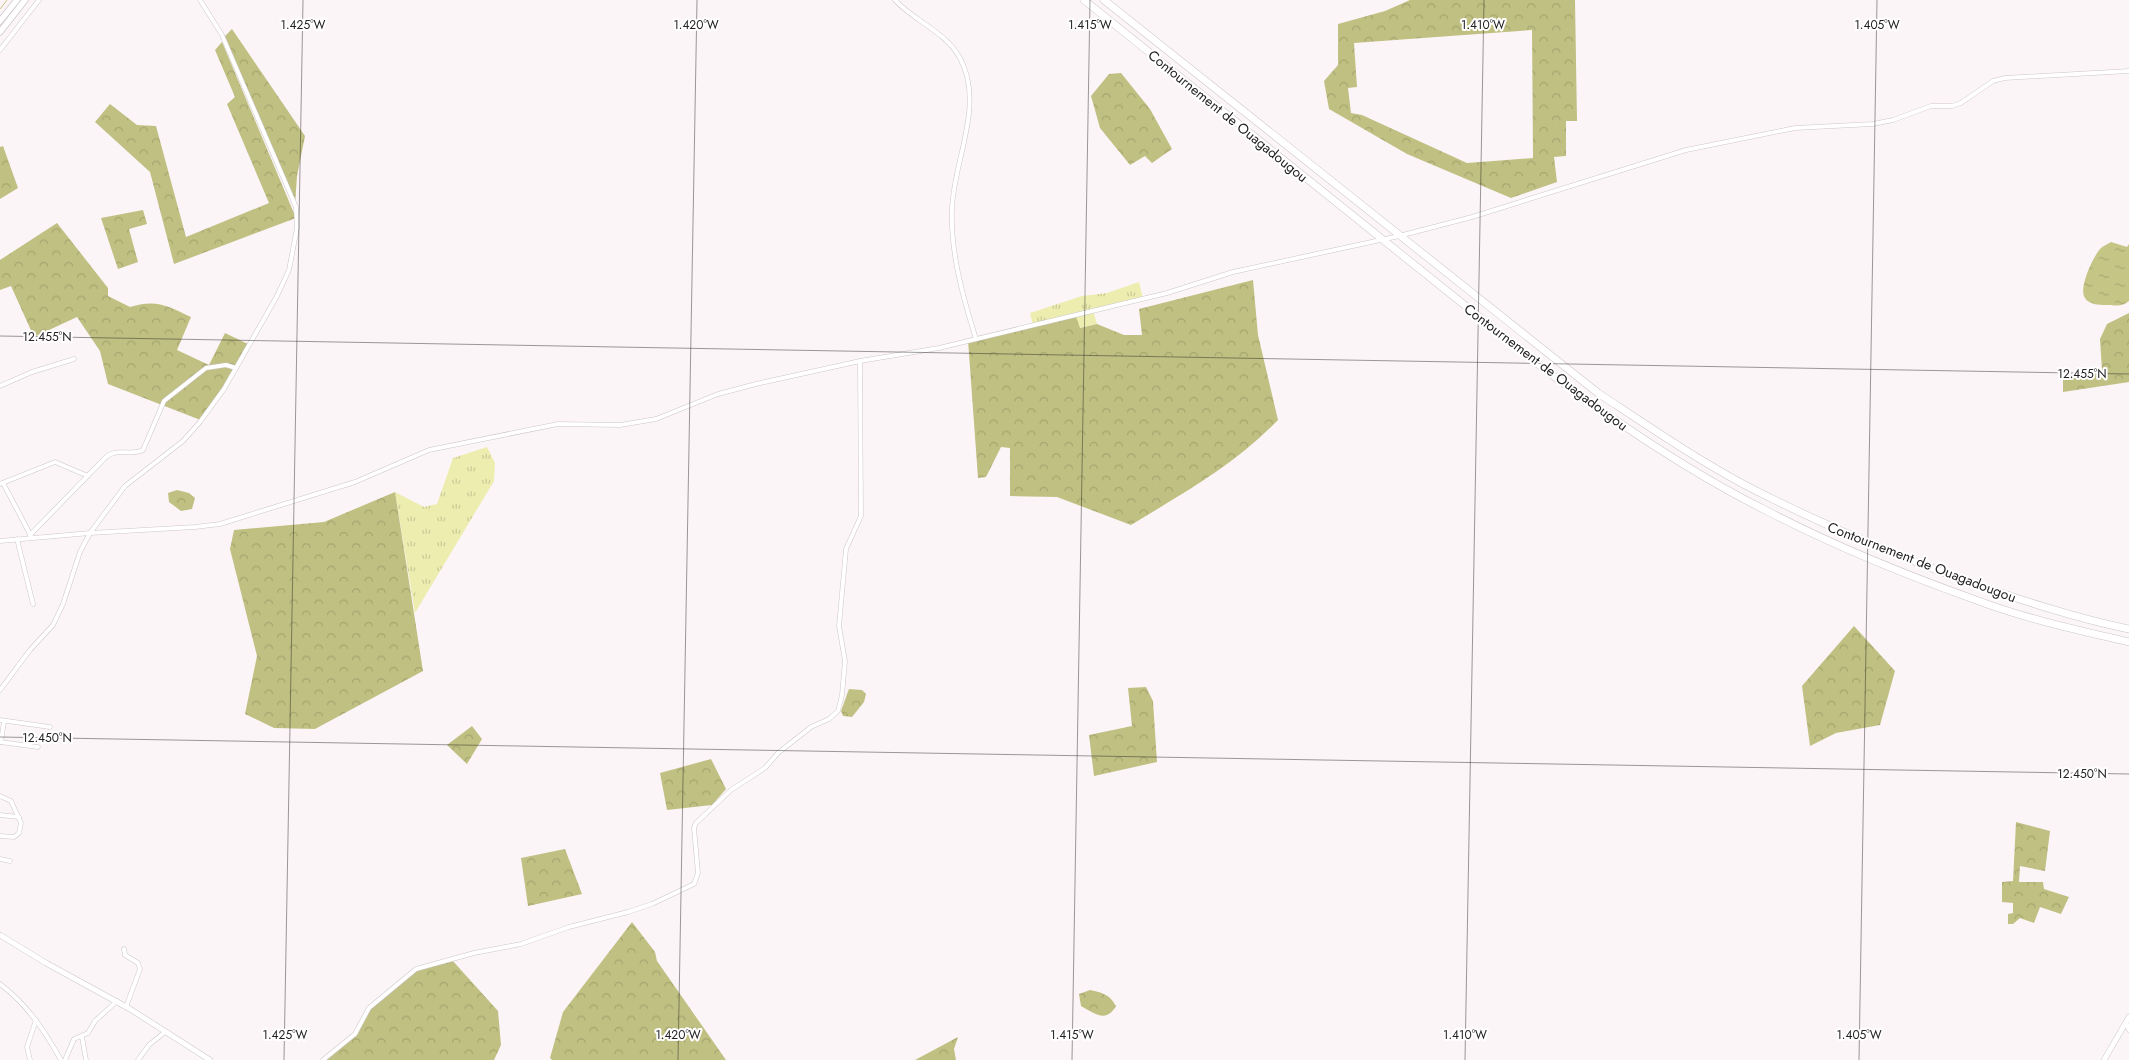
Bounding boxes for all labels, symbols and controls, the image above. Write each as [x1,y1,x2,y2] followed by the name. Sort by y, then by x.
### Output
[281,16,326,34] text: 1.425°W
[673,16,719,34] text: 1.420°W
[1068,16,1112,34] text: 1.415°W
[1461,16,1505,34] text: 1.410°W
[1854,16,1900,34] text: 1.405°W
[1144,45,1312,187] street label: Contournement de Ouagadougou
[1460,299,1632,435] street label: Contournement de Ouagadougou
[23,328,72,346] text: 12.455°N
[2058,365,2107,383] text: 12.455°N
[1825,517,2019,607] street label: Contournement de Ouagadougou
[22,729,72,747] text: 12.450°N
[2057,765,2107,783] text: 12.450°N
[263,1026,308,1044] text: 1.425°W
[655,1026,701,1044] text: 1.420°W
[1050,1026,1094,1044] text: 1.415°W
[1443,1026,1487,1044] text: 1.410°W
[1836,1026,1882,1044] text: 1.405°W

